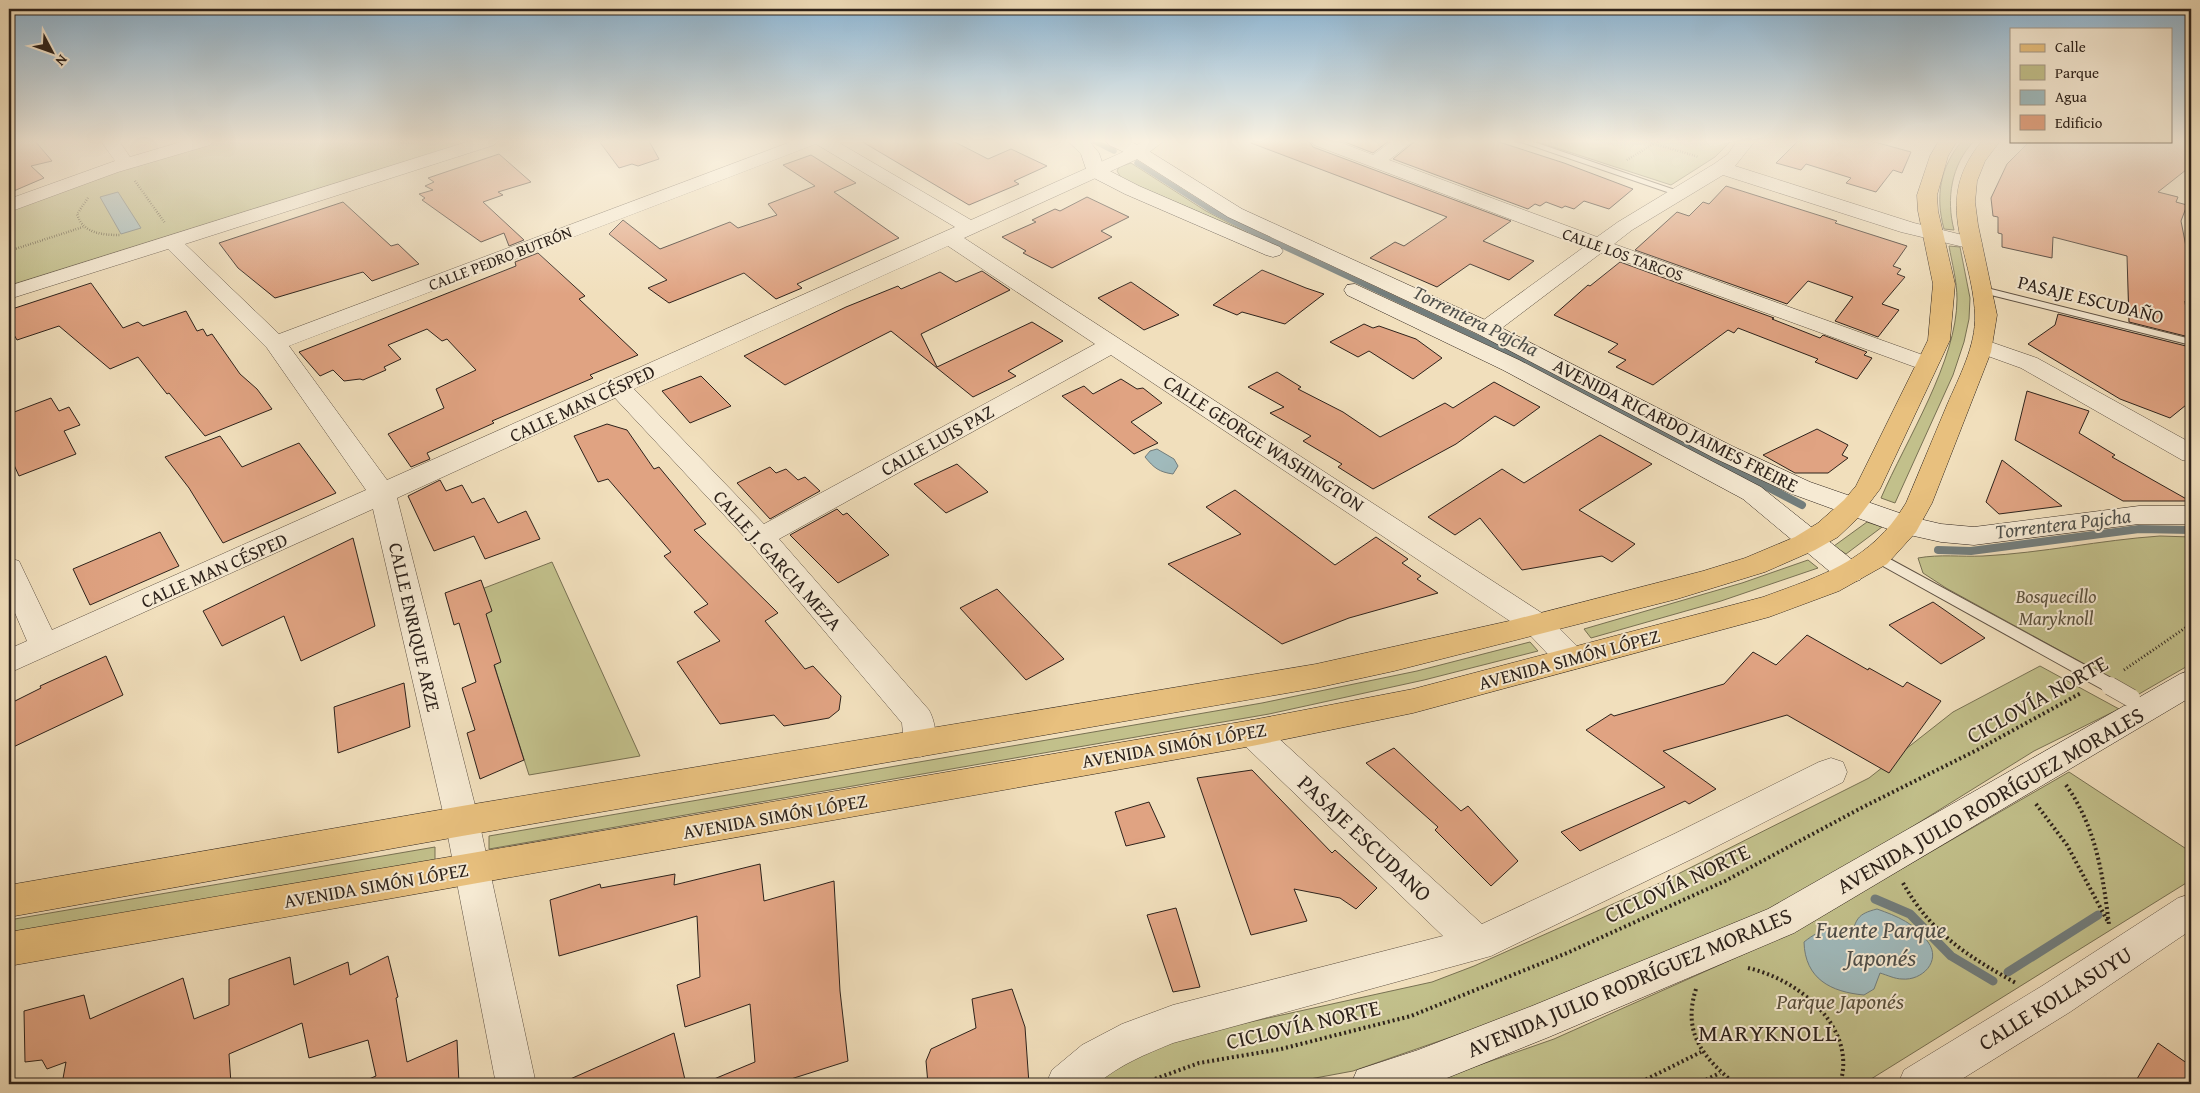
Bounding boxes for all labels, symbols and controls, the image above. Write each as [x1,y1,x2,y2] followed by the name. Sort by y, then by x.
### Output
[28,28,78,78] north arrow
[2010,28,2172,142] legend
[2055,36,2086,57] text: Calle
[51,50,72,71] text: N
[2055,62,2099,83] text: Parque
[2055,86,2087,107] text: Agua
[2055,112,2103,133] text: Edificio
[425,219,576,296] street label: CALLE PEDRO BUTRÓN
[1559,221,1687,287] street label: CALLE LOS TARCOS
[2015,267,2167,331] street label: PASAJE ESCUDAÑO
[1408,277,1544,363] water label: Torrentera Pajcha
[1549,351,1804,499] street label: AVENIDA RICARDO JAIMES FREIRE
[505,357,659,449] street label: CALLE MAN CÉSPED
[1158,368,1370,518] street label: CALLE GEORGE WASHINGTON
[875,397,999,483] street label: CALLE LUIS PAZ
[707,483,849,637] street label: CALLE J. GARCIA MEZA
[1993,500,2133,546] water label: Torrentera Pajcha
[136,525,292,615] street label: CALLE MAN CÉSPED
[382,540,448,715] street label: CALLE ENRIQUE ARZE
[2015,582,2096,632] park label: Bosquecillo Maryknoll
[1475,621,1663,697] street label: AVENIDA SIMÓN LÓPEZ
[1961,647,2113,751] street label: CICLOVÍA NORTE
[1830,699,2150,901] street label: AVENIDA JULIO RODRÍGUEZ MORALES
[1080,715,1268,775] street label: AVENIDA SIMÓN LÓPEZ
[1291,767,1439,909] street label: PASAJE ESCUDANO
[681,786,869,846] street label: AVENIDA SIMÓN LÓPEZ
[1599,835,1755,931] street label: CICLOVÍA NORTE
[282,855,470,915] street label: AVENIDA SIMÓN LÓPEZ
[1462,899,1796,1065] street label: AVENIDA JULIO RODRÍGUEZ MORALES
[1815,912,1947,975] water label: Fuente Parque Japonés
[1972,938,2138,1058] street label: CALLE KOLLASUYU
[1775,985,1904,1017] park label: Parque Japonés
[1223,991,1383,1057] street label: CICLOVÍA NORTE
[1698,1015,1838,1050] district label: MARYKNOLL

